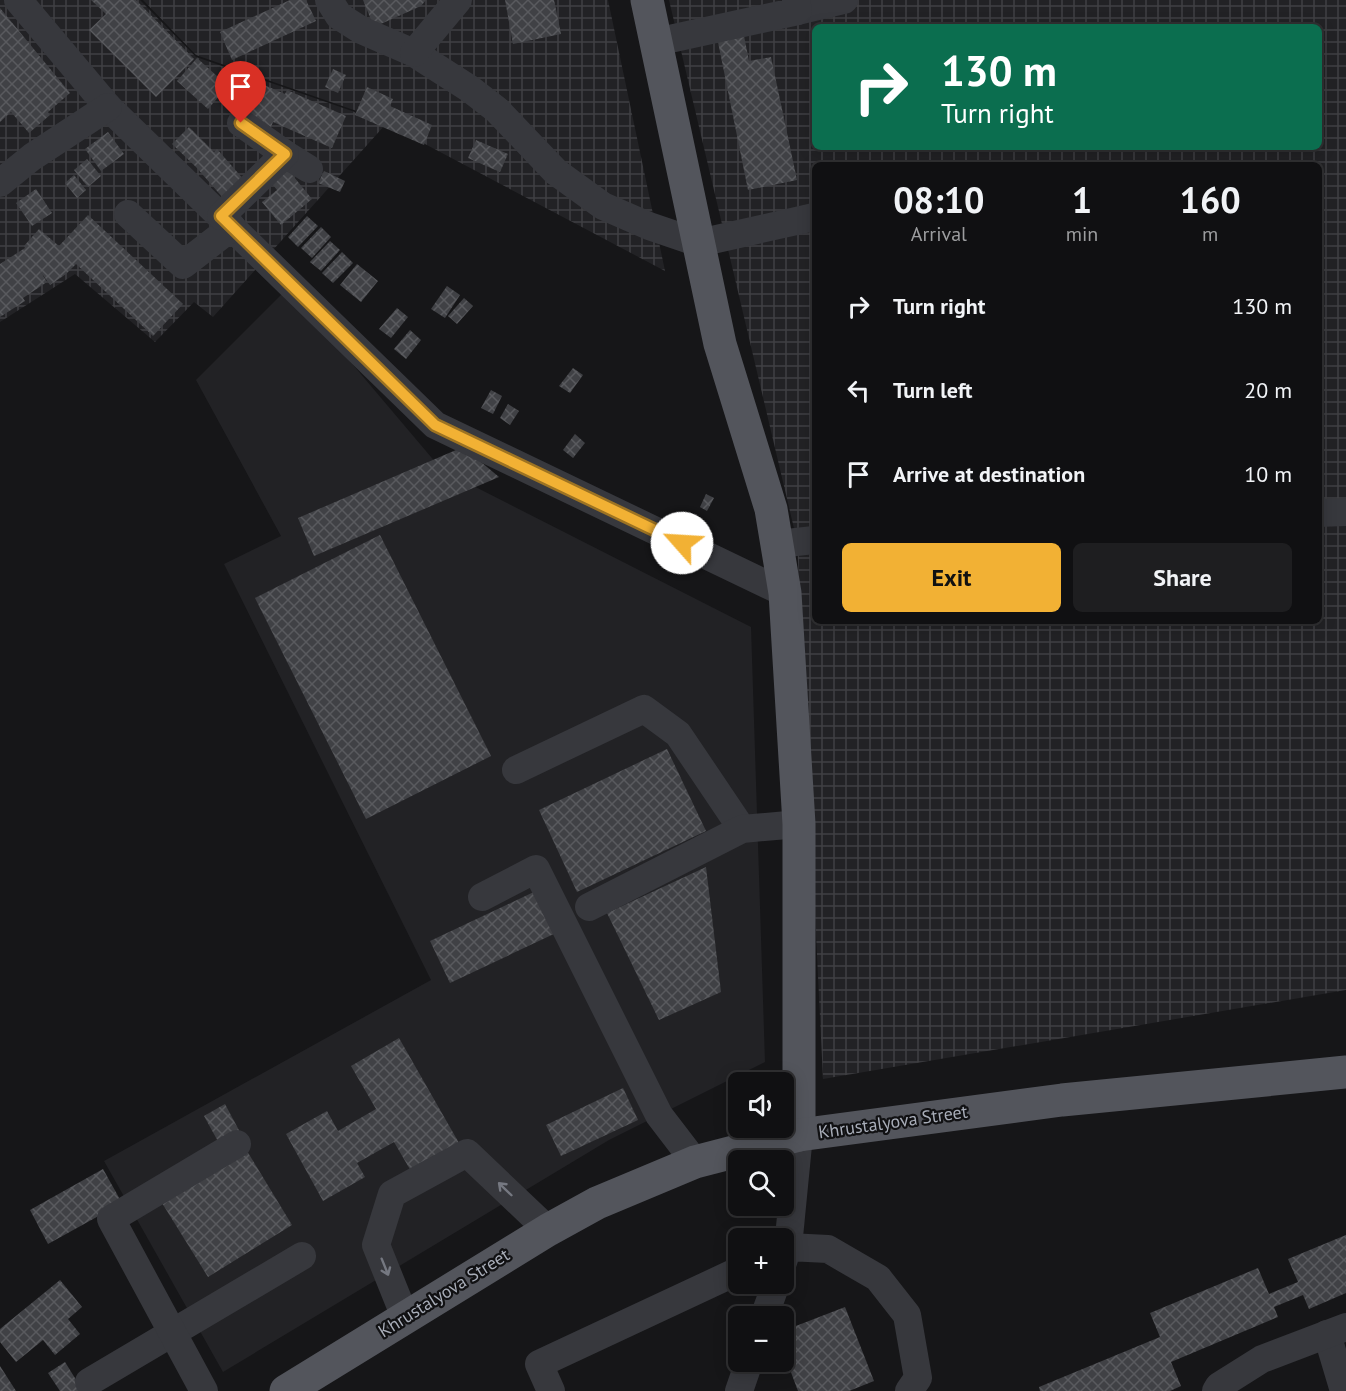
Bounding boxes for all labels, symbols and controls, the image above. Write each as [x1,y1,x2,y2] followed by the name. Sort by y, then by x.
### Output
[941,43,1057,98] text: 130 m
[842,48,920,126] icon: right
[215,61,266,123] pin
[224,70,257,103] icon: arrive
[941,96,1054,130] text: Turn right
[893,176,985,223] text: 08:10
[1072,176,1092,223] text: 1
[1180,176,1241,223] text: 160
[911,221,967,247] text: Arrival
[1066,221,1098,247] text: min
[1202,221,1218,247] text: m
[842,290,875,323] icon: right
[893,292,985,320] text: Turn right
[1232,292,1292,320] text: 130 m
[842,374,875,407] icon: left
[893,376,973,404] text: Turn left
[1244,376,1292,404] text: 20 m
[842,458,875,491] icon: arrive
[893,460,1085,488] text: Arrive at destination
[1244,460,1292,488] text: 10 m
[650,511,714,575] position arrow
[842,543,1061,612] button: Exit
[1073,543,1292,612] button: Share
[728,1072,794,1372] map controls
[728,1072,794,1138] button: sound
[817,1100,969,1143] street label: Khrustalyova Street
[728,1150,794,1216] button: search
[498,1182,513,1196] one-way arrow
[728,1228,794,1294] button: +
[374,1243,514,1342] street label: Khrustalyova Street
[380,1258,391,1276] one-way arrow
[728,1306,794,1372] button: −

